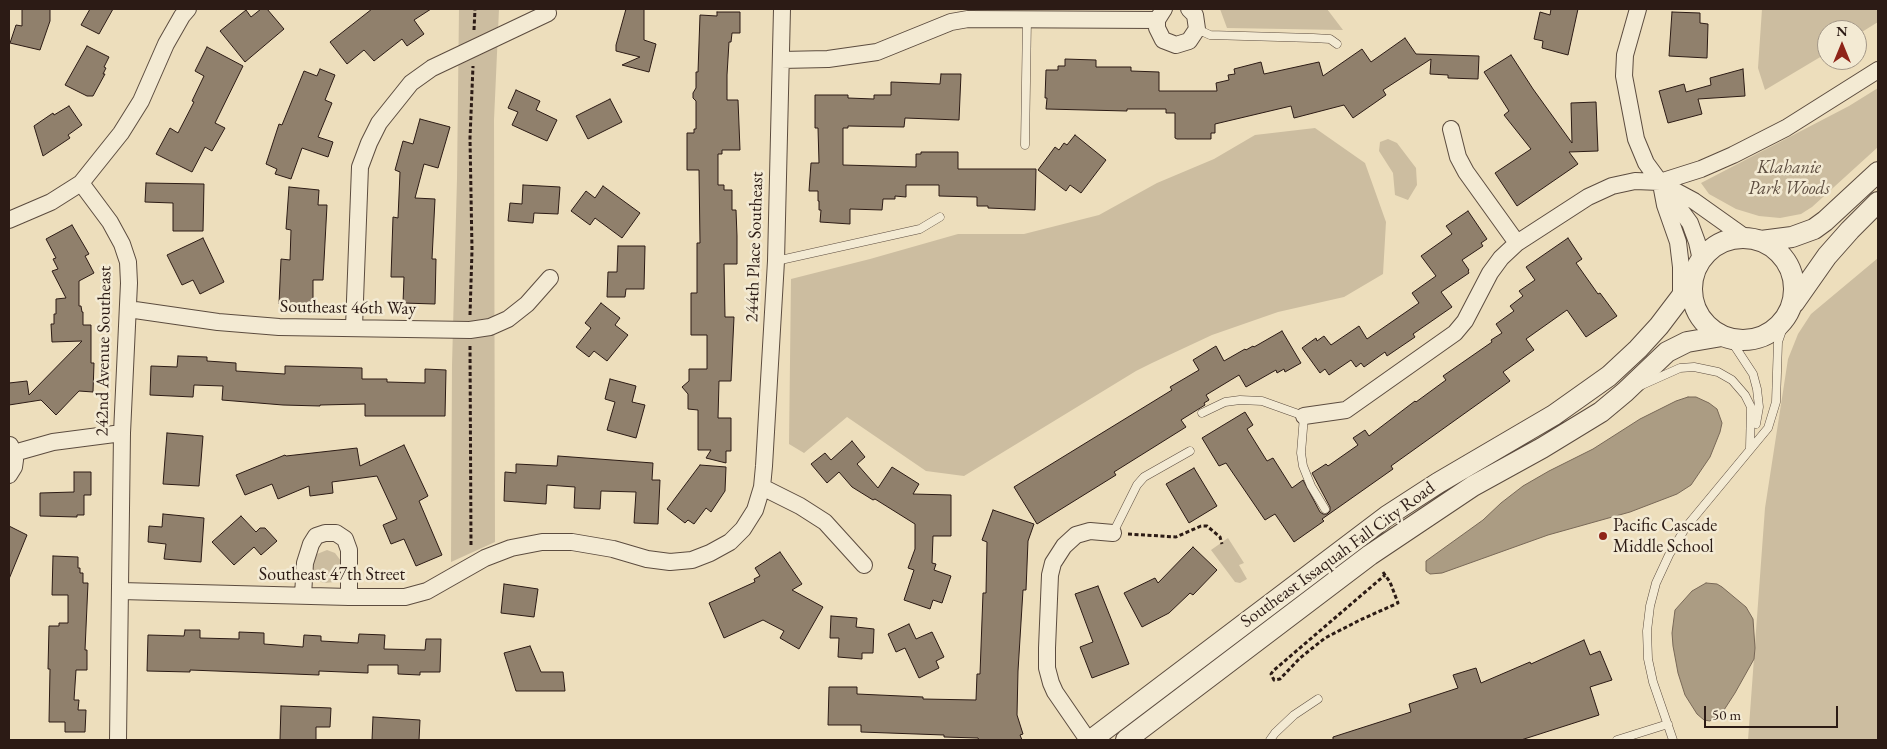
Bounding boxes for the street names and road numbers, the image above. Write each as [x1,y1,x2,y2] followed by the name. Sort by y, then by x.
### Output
[742,171,768,323] street label: 244th Place Southeast
[92,265,116,437] street label: 242nd Avenue Southeast
[280,296,416,320] street label: Southeast 46th Way
[1237,477,1439,633] street label: Southeast Issaquah Fall City Road
[259,564,405,586] street label: Southeast 47th Street

